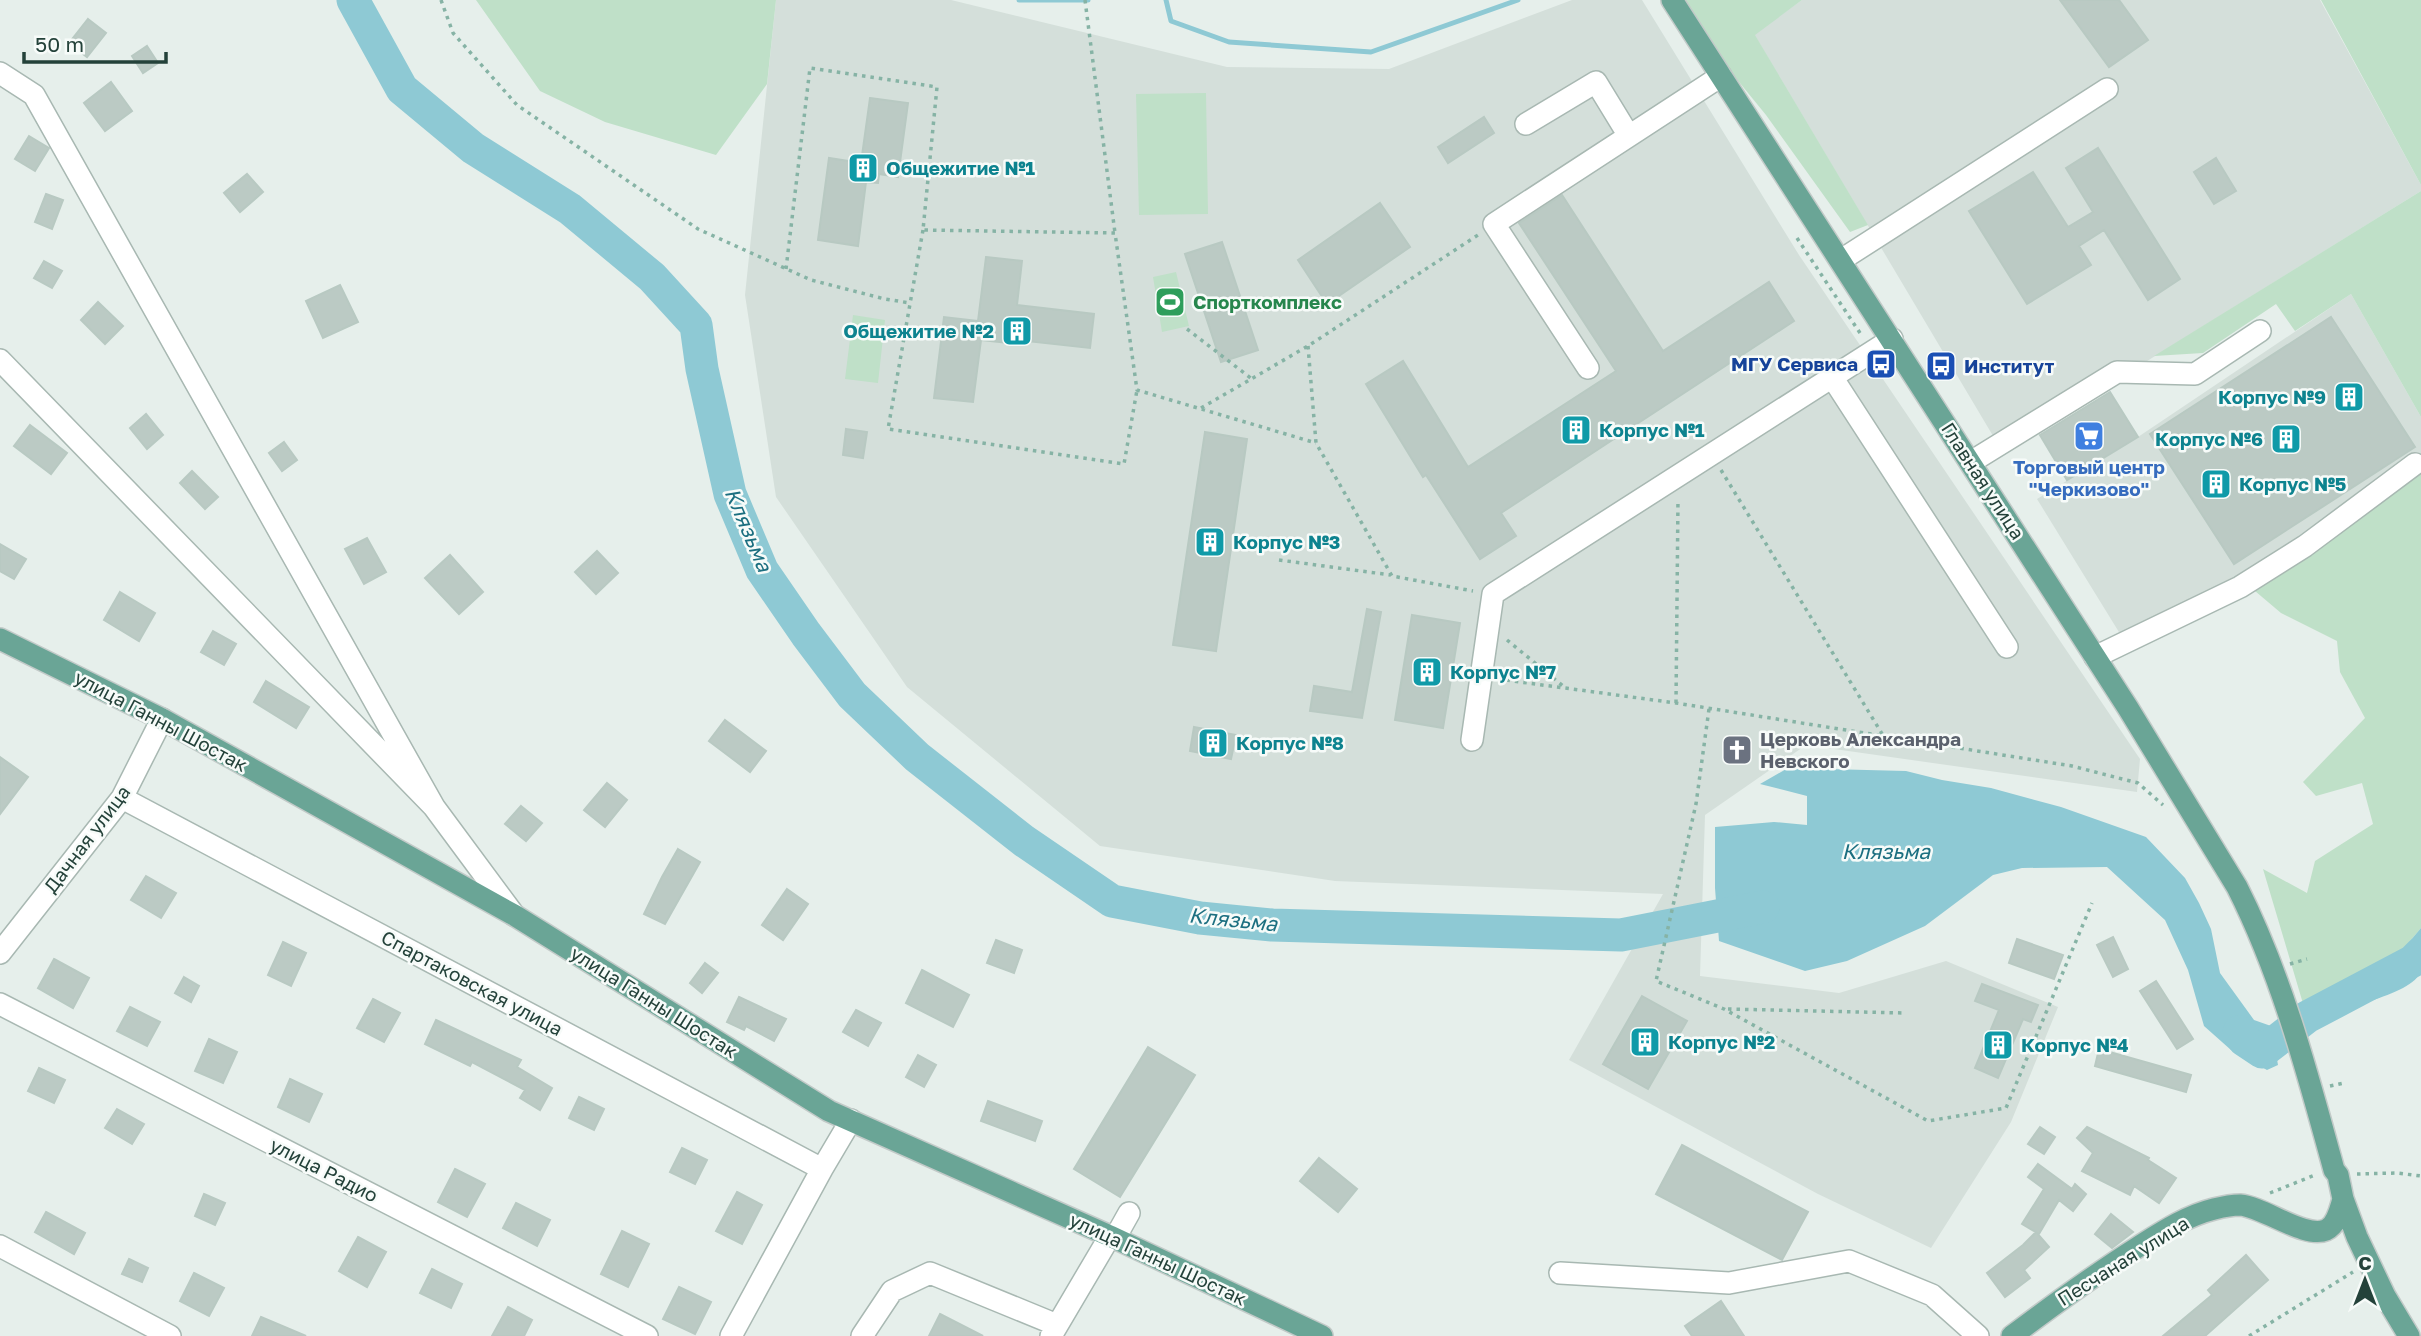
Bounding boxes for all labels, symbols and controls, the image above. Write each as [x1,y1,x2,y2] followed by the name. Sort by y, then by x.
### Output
[24,21,166,65] scale bar
[35,31,84,57] text: 50 m
[846,151,880,185] building icon: Общежитие №1
[886,156,1035,179] place label: Общежитие №1
[1153,285,1187,319] sports icon: Спорткомплекс
[1193,290,1342,313] place label: Спорткомплекс
[1000,314,1034,348] building icon: Общежитие №2
[843,319,994,342] place label: Общежитие №2
[1864,347,1898,381] bus stop icon: МГУ Сервиса
[1924,349,1958,383] bus stop icon: Институт
[1731,352,1858,375] place label: МГУ Сервиса
[1964,354,2054,377] place label: Институт
[2332,380,2366,414] building icon: Корпус №9
[2218,385,2326,408] place label: Корпус №9
[1559,413,1593,447] building icon: Корпус №1
[1599,418,1705,441] place label: Корпус №1
[1937,418,2030,543] street label: Главная улица
[2072,419,2106,453] supermarket icon: Торговый центр "Черкизово"
[2269,422,2303,456] building icon: Корпус №6
[2155,427,2263,450] place label: Корпус №6
[2013,455,2165,500] place label: Торговый центр "Черкизово"
[2199,467,2233,501] building icon: Корпус №5
[2239,472,2346,495] place label: Корпус №5
[720,484,779,576] water label: Клязьма
[1193,525,1227,559] building icon: Корпус №3
[1233,530,1340,553] place label: Корпус №3
[1410,655,1444,689] building icon: Корпус №7
[1450,660,1556,683] place label: Корпус №7
[71,665,252,776] street label: улица Ганны Шостак
[1196,726,1230,760] building icon: Корпус №8
[1760,727,1961,772] place label: Церковь Александра Невского
[1236,731,1344,754] place label: Корпус №8
[1720,733,1754,767] church icon: Церковь Александра Невского
[39,780,135,897] street label: Дачная улица
[1842,838,1931,864] water label: Клязьма
[1188,901,1280,937] water label: Клязьма
[378,925,567,1040] street label: Спартаковская улица
[567,941,742,1062] street label: улица Ганны Шостак
[1628,1025,1662,1059] building icon: Корпус №2
[1981,1028,2015,1062] building icon: Корпус №4
[1668,1030,1775,1053] place label: Корпус №2
[2021,1033,2129,1056] place label: Корпус №4
[266,1133,382,1207] street label: улица Радио
[1066,1207,1250,1310] street label: улица Ганны Шостак
[2053,1211,2193,1310] street label: Песчаная улица
[2330,1245,2400,1315] north arrow
[2358,1251,2372,1274] text: С

